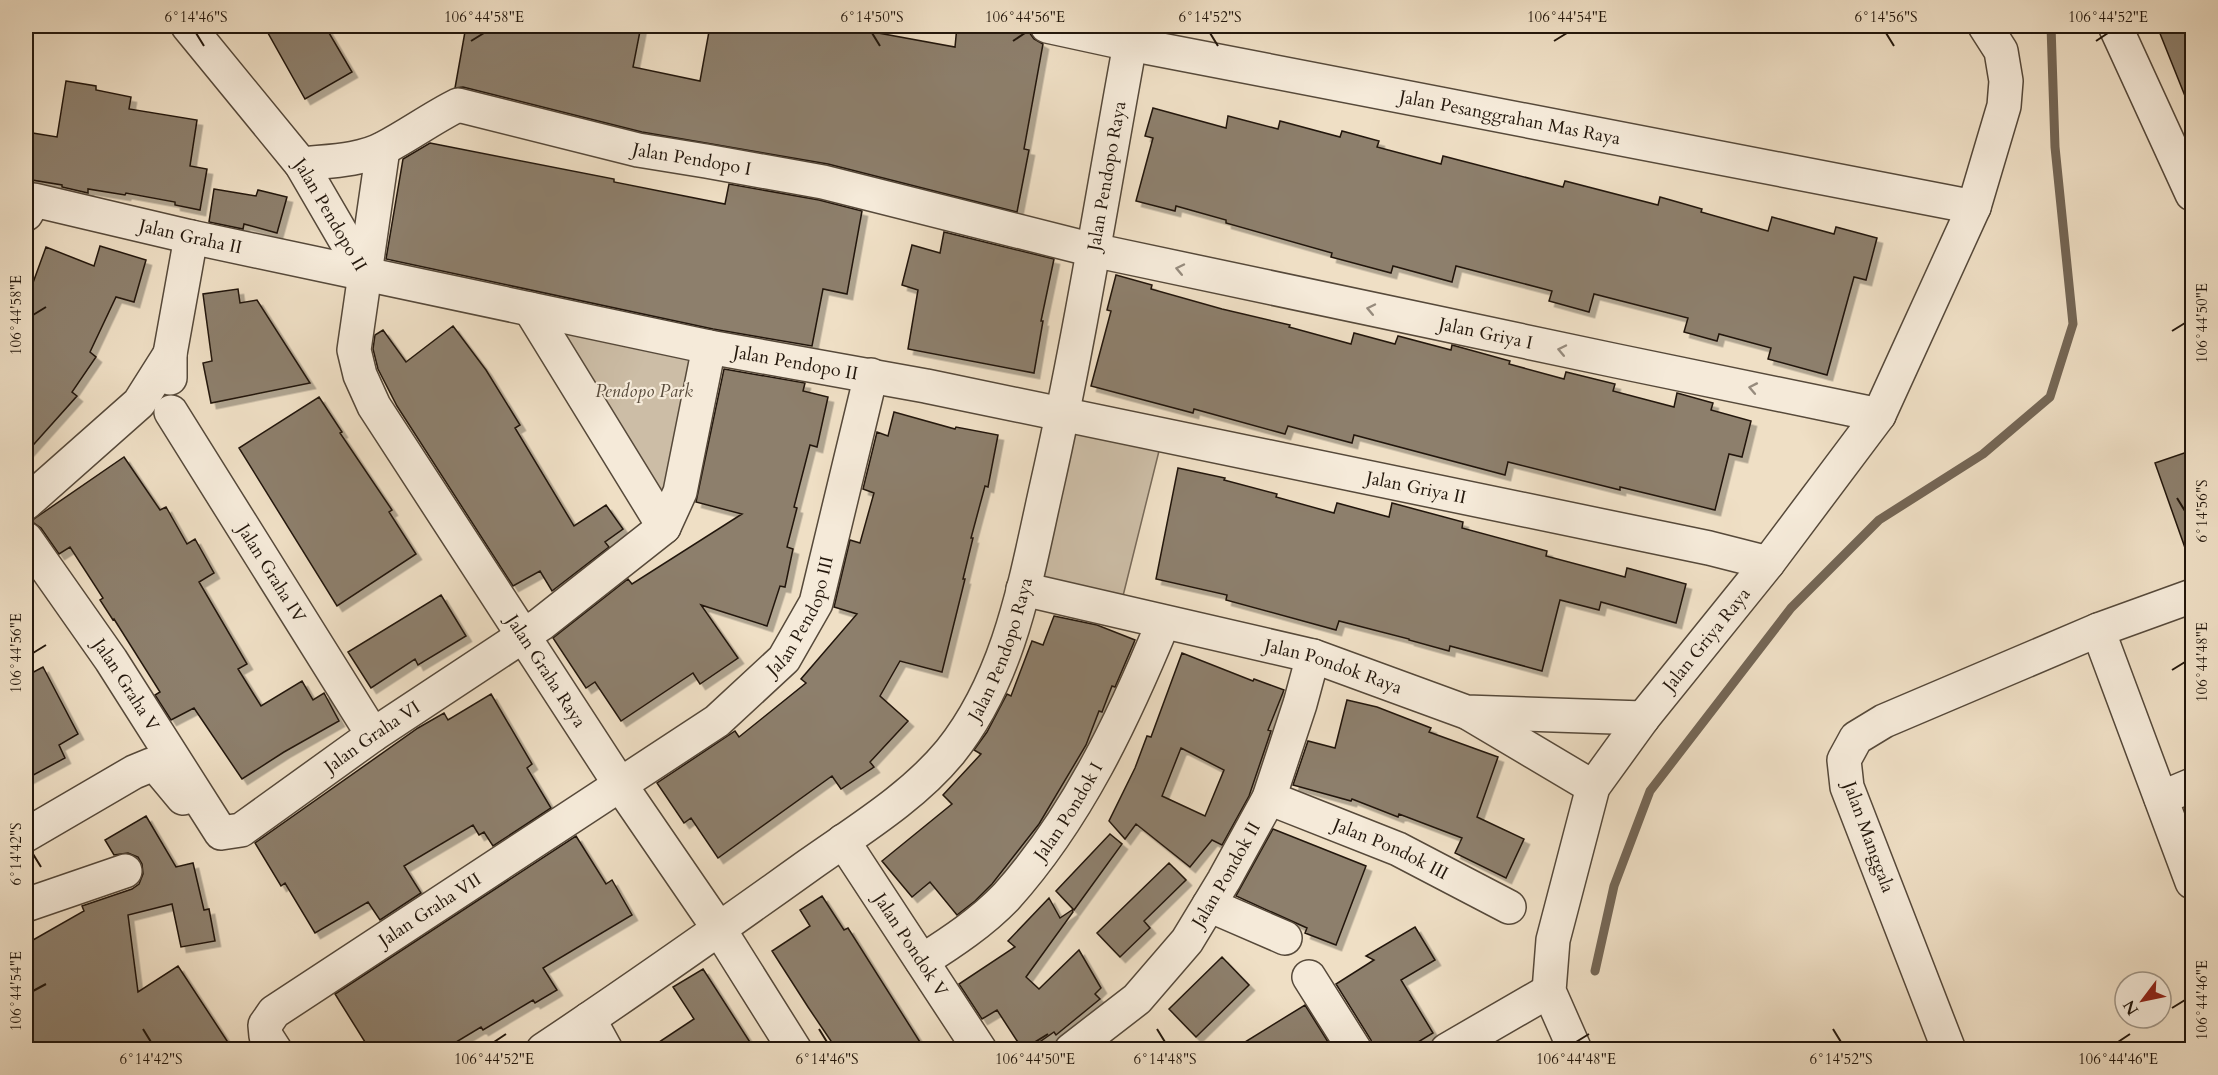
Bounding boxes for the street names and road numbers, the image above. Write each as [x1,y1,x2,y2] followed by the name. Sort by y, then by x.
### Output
[1394,84,1623,152] street label: Jalan Pesanggrahan Mas Raya
[1081,99,1133,256] street label: Jalan Pendopo Raya
[627,136,753,182] street label: Jalan Pendopo I
[286,151,373,276] street label: Jalan Pendopo II
[134,213,244,261] street label: Jalan Graha II
[1434,311,1535,356] street label: Jalan Griya I
[728,339,860,387] street label: Jalan Pendopo II
[1361,465,1468,510] street label: Jalan Griya II
[229,517,312,628] street label: Jalan Graha IV
[759,554,840,684] street label: Jalan Pendopo III
[961,575,1039,728] street label: Jalan Pendopo Raya
[1655,582,1757,699] street label: Jalan Griya Raya
[498,608,592,733] street label: Jalan Graha Raya
[85,631,166,737] street label: Jalan Graha V
[1259,633,1406,701] street label: Jalan Pondok Raya
[317,695,425,781] street label: Jalan Graha VI
[1026,758,1109,868] street label: Jalan Pondok I
[1836,775,1900,896] street label: Jalan Manggala
[1326,811,1453,886] street label: Jalan Pondok III
[1185,817,1267,935] street label: Jalan Pondok II
[371,867,486,955] street label: Jalan Graha VII
[866,886,954,1002] street label: Jalan Pondok V

